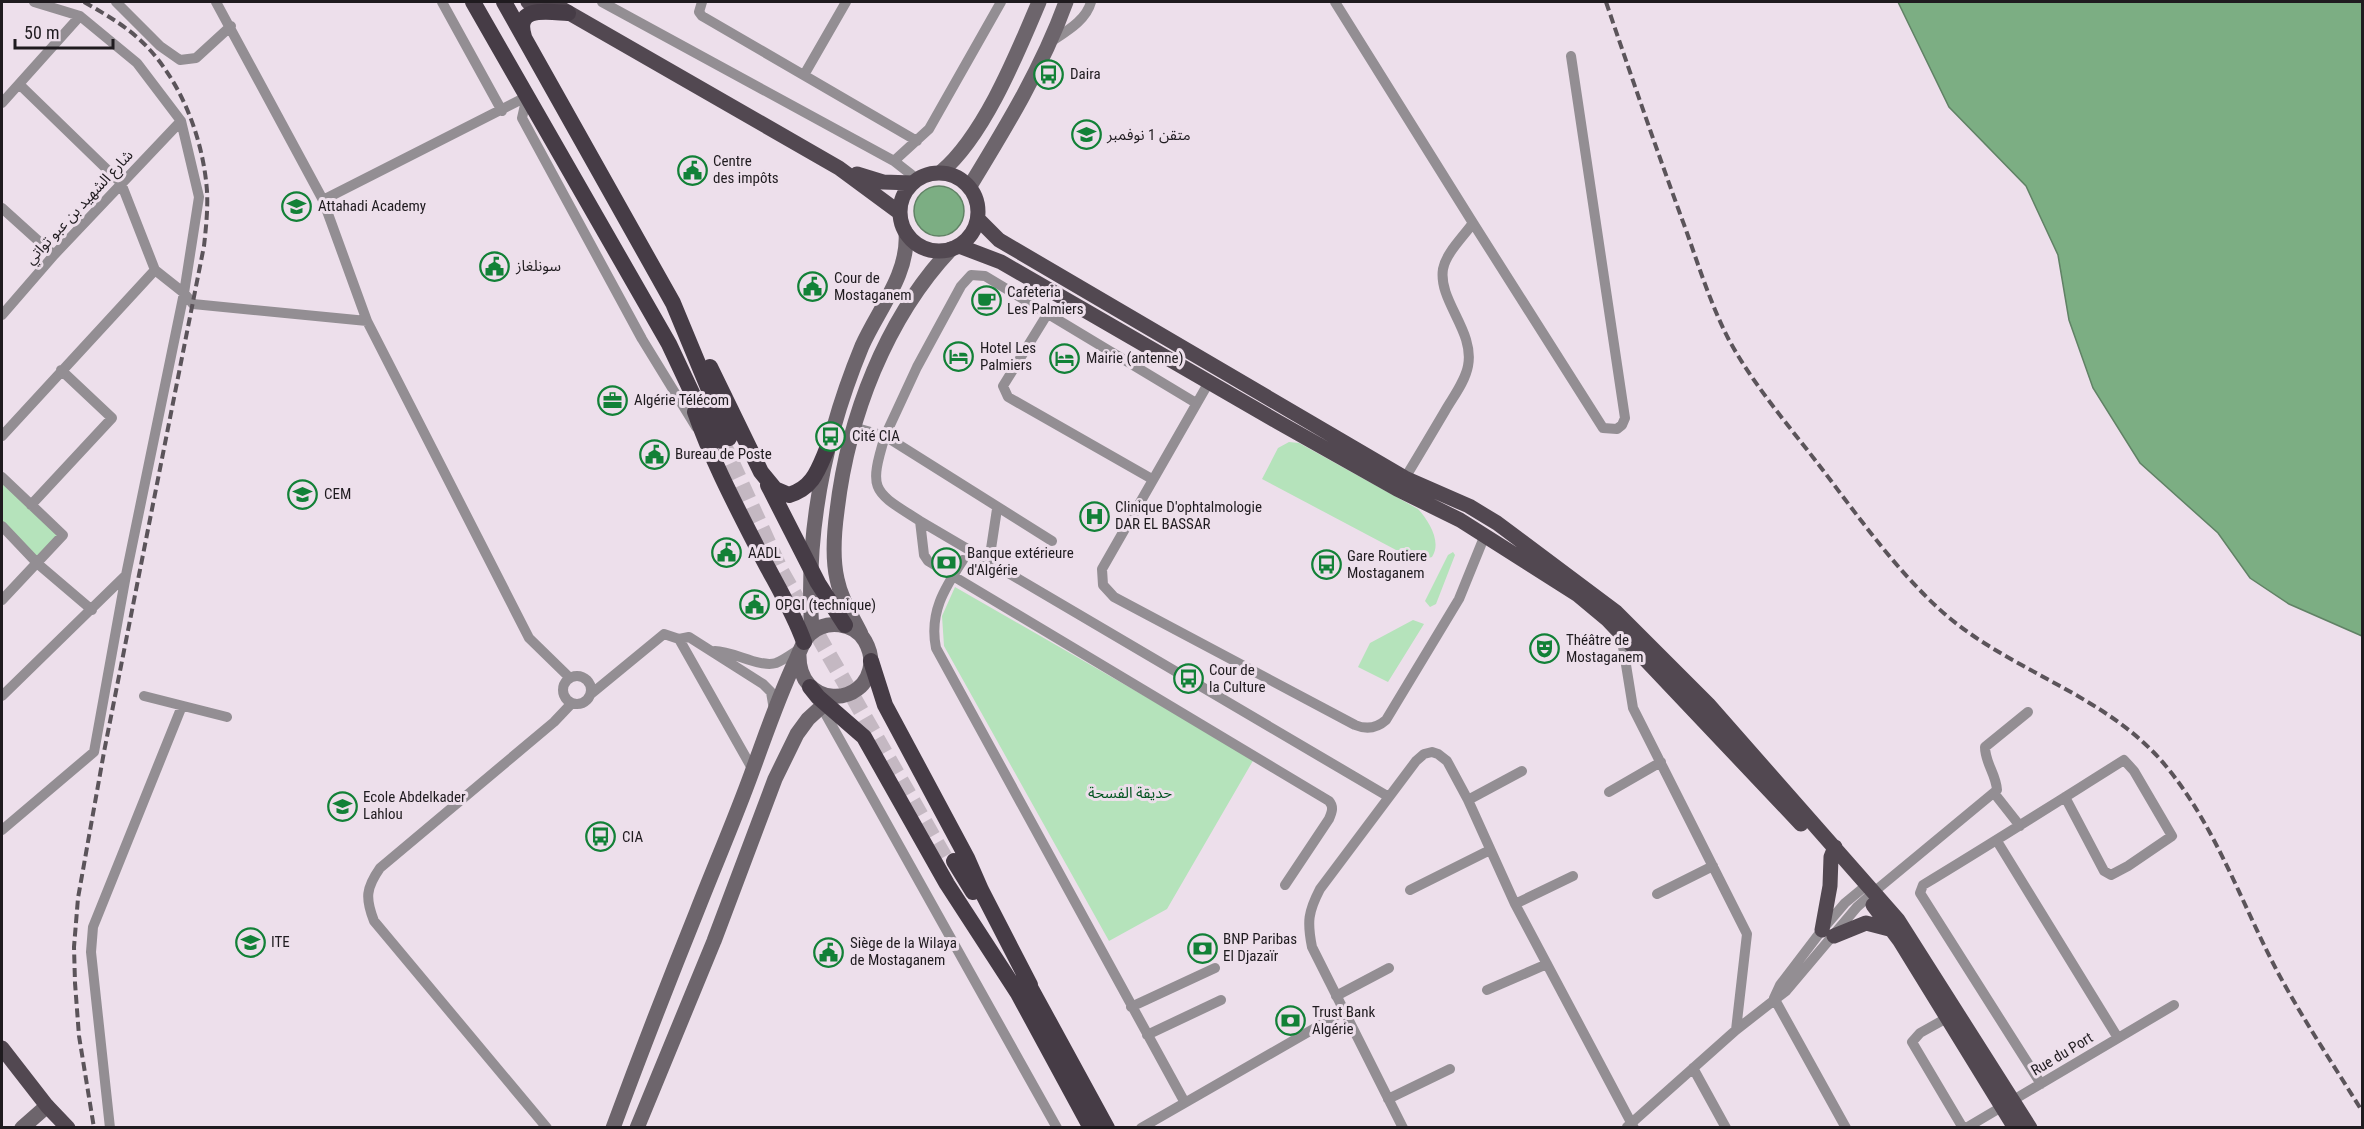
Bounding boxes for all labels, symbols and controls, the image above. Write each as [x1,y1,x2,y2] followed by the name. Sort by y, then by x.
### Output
[15,12,112,50] scale bar
[24,22,59,43] text: 50 m
[1033,58,1065,90] bus stop icon: Daira
[1070,65,1101,83] place label: Daira
[1070,119,1102,151] school or university icon: متقن 1 نوفمبر
[1106,126,1191,144] place label: متقن 1 نوفمبر
[21,146,139,270] street label: شارع الشهيد بن عبو تواتي
[713,152,779,187] place label: Centre des impôts
[676,154,708,186] public building icon: Centre des impôts
[281,190,313,222] school or university icon: Attahadi Academy
[318,197,426,215] place label: Attahadi Academy
[479,250,511,282] public building icon: سونلغاز
[515,257,561,275] place label: سونلغاز
[834,269,912,304] place label: Cour de Mostaganem
[797,271,829,303] public building icon: Cour de Mostaganem
[1007,283,1084,318] place label: Cafeteria Les Palmiers
[970,285,1002,317] cafe icon: Cafeteria Les Palmiers
[980,339,1036,374] place label: Hotel Les Palmiers
[943,341,975,373] hotel icon: Hotel Les Palmiers
[1049,342,1081,374] hotel icon: Mairie (antenne)
[1086,349,1183,367] place label: Mairie (antenne)
[597,384,629,416] office icon: Algérie Télécom
[634,391,729,409] place label: Algérie Télécom
[815,420,847,452] bus stop icon: Cité CIA
[852,427,900,445] place label: Cité CIA
[638,438,670,470] public building icon: Bureau de Poste
[675,445,772,463] place label: Bureau de Poste
[287,478,319,510] school or university icon: CEM
[324,485,351,503] place label: CEM
[1115,498,1262,533] place label: Clinique D'ophtalmologie DAR EL BASSAR
[1078,500,1110,532] hospital icon: Clinique D'ophtalmologie DAR EL BASSAR
[711,537,743,569] public building icon: AADL
[748,544,781,562] place label: AADL
[967,544,1074,579] place label: Banque extérieure d'Algérie
[930,546,962,578] bank icon: Banque extérieure d'Algérie
[1347,547,1427,582] place label: Gare Routiere Mostaganem
[1310,549,1342,581] bus stop icon: Gare Routiere Mostaganem
[738,589,770,621] public building icon: OPGI (technique)
[775,596,876,614] place label: OPGI (technique)
[1566,631,1644,666] place label: Théâtre de Mostaganem
[1529,633,1561,665] theatre icon: Théâtre de Mostaganem
[1209,661,1265,696] place label: Cour de la Culture
[1172,663,1204,695] bus stop icon: Cour de la Culture
[1088,784,1172,802] park label: حديقة الفسحة
[363,788,466,823] place label: Ecole Abdelkader Lahlou
[326,790,358,822] school or university icon: Ecole Abdelkader Lahlou
[585,821,617,853] bus stop icon: CIA
[622,828,643,846] place label: CIA
[234,926,266,958] school or university icon: ITE
[1223,930,1297,965] place label: BNP Paribas El Djazaïr
[1186,932,1218,964] bank icon: BNP Paribas El Djazaïr
[271,933,290,951] place label: ITE
[850,934,957,969] place label: Siège de la Wilaya de Mostaganem
[813,936,845,968] public building icon: Siège de la Wilaya de Mostaganem
[1312,1003,1375,1038] place label: Trust Bank Algérie
[1275,1005,1307,1037] bank icon: Trust Bank Algérie
[2028,1029,2096,1079] street label: Rue du Port

